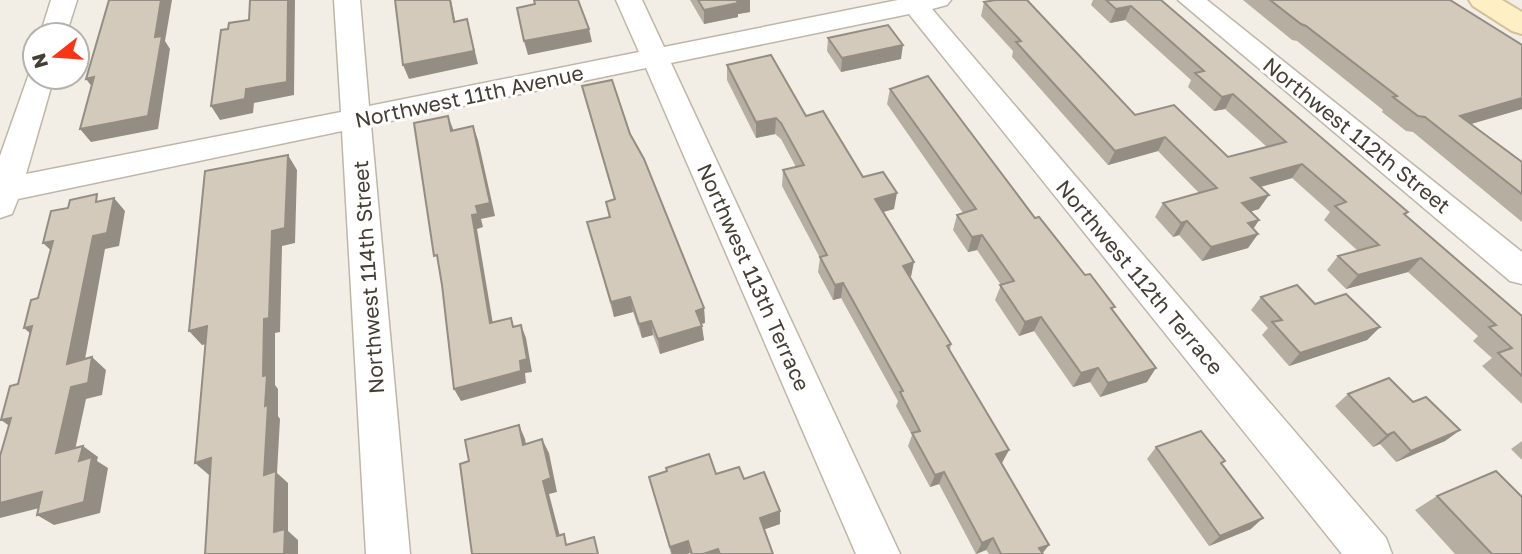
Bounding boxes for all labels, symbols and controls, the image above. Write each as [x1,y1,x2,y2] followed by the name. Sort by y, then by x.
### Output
[21,21,91,91] north arrow
[26,51,52,71] text: N
[1258,51,1456,219] street label: Northwest 112th Street
[352,59,586,133] street label: Northwest 11th Avenue
[347,159,389,395] street label: Northwest 114th Street
[692,159,816,395] street label: Northwest 113th Terrace
[1051,174,1229,380] street label: Northwest 112th Terrace

